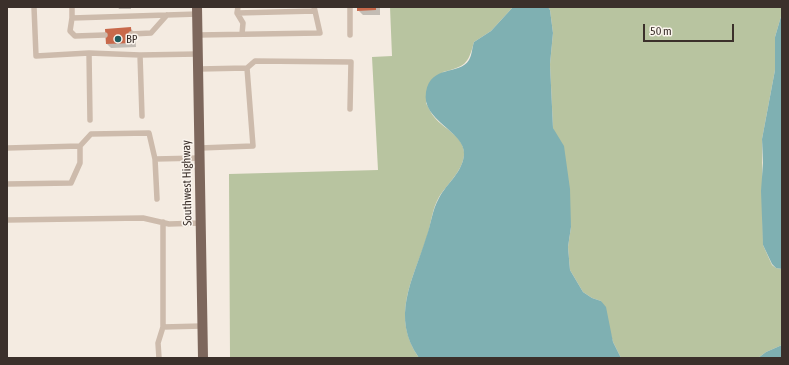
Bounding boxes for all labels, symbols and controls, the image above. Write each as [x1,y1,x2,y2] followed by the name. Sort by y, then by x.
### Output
[645,16,736,42] scale bar
[650,24,672,38] text: 50 m
[126,32,138,46] place label: BP
[113,34,123,44] marker: BP
[179,140,195,226] street label: Southwest Highway

